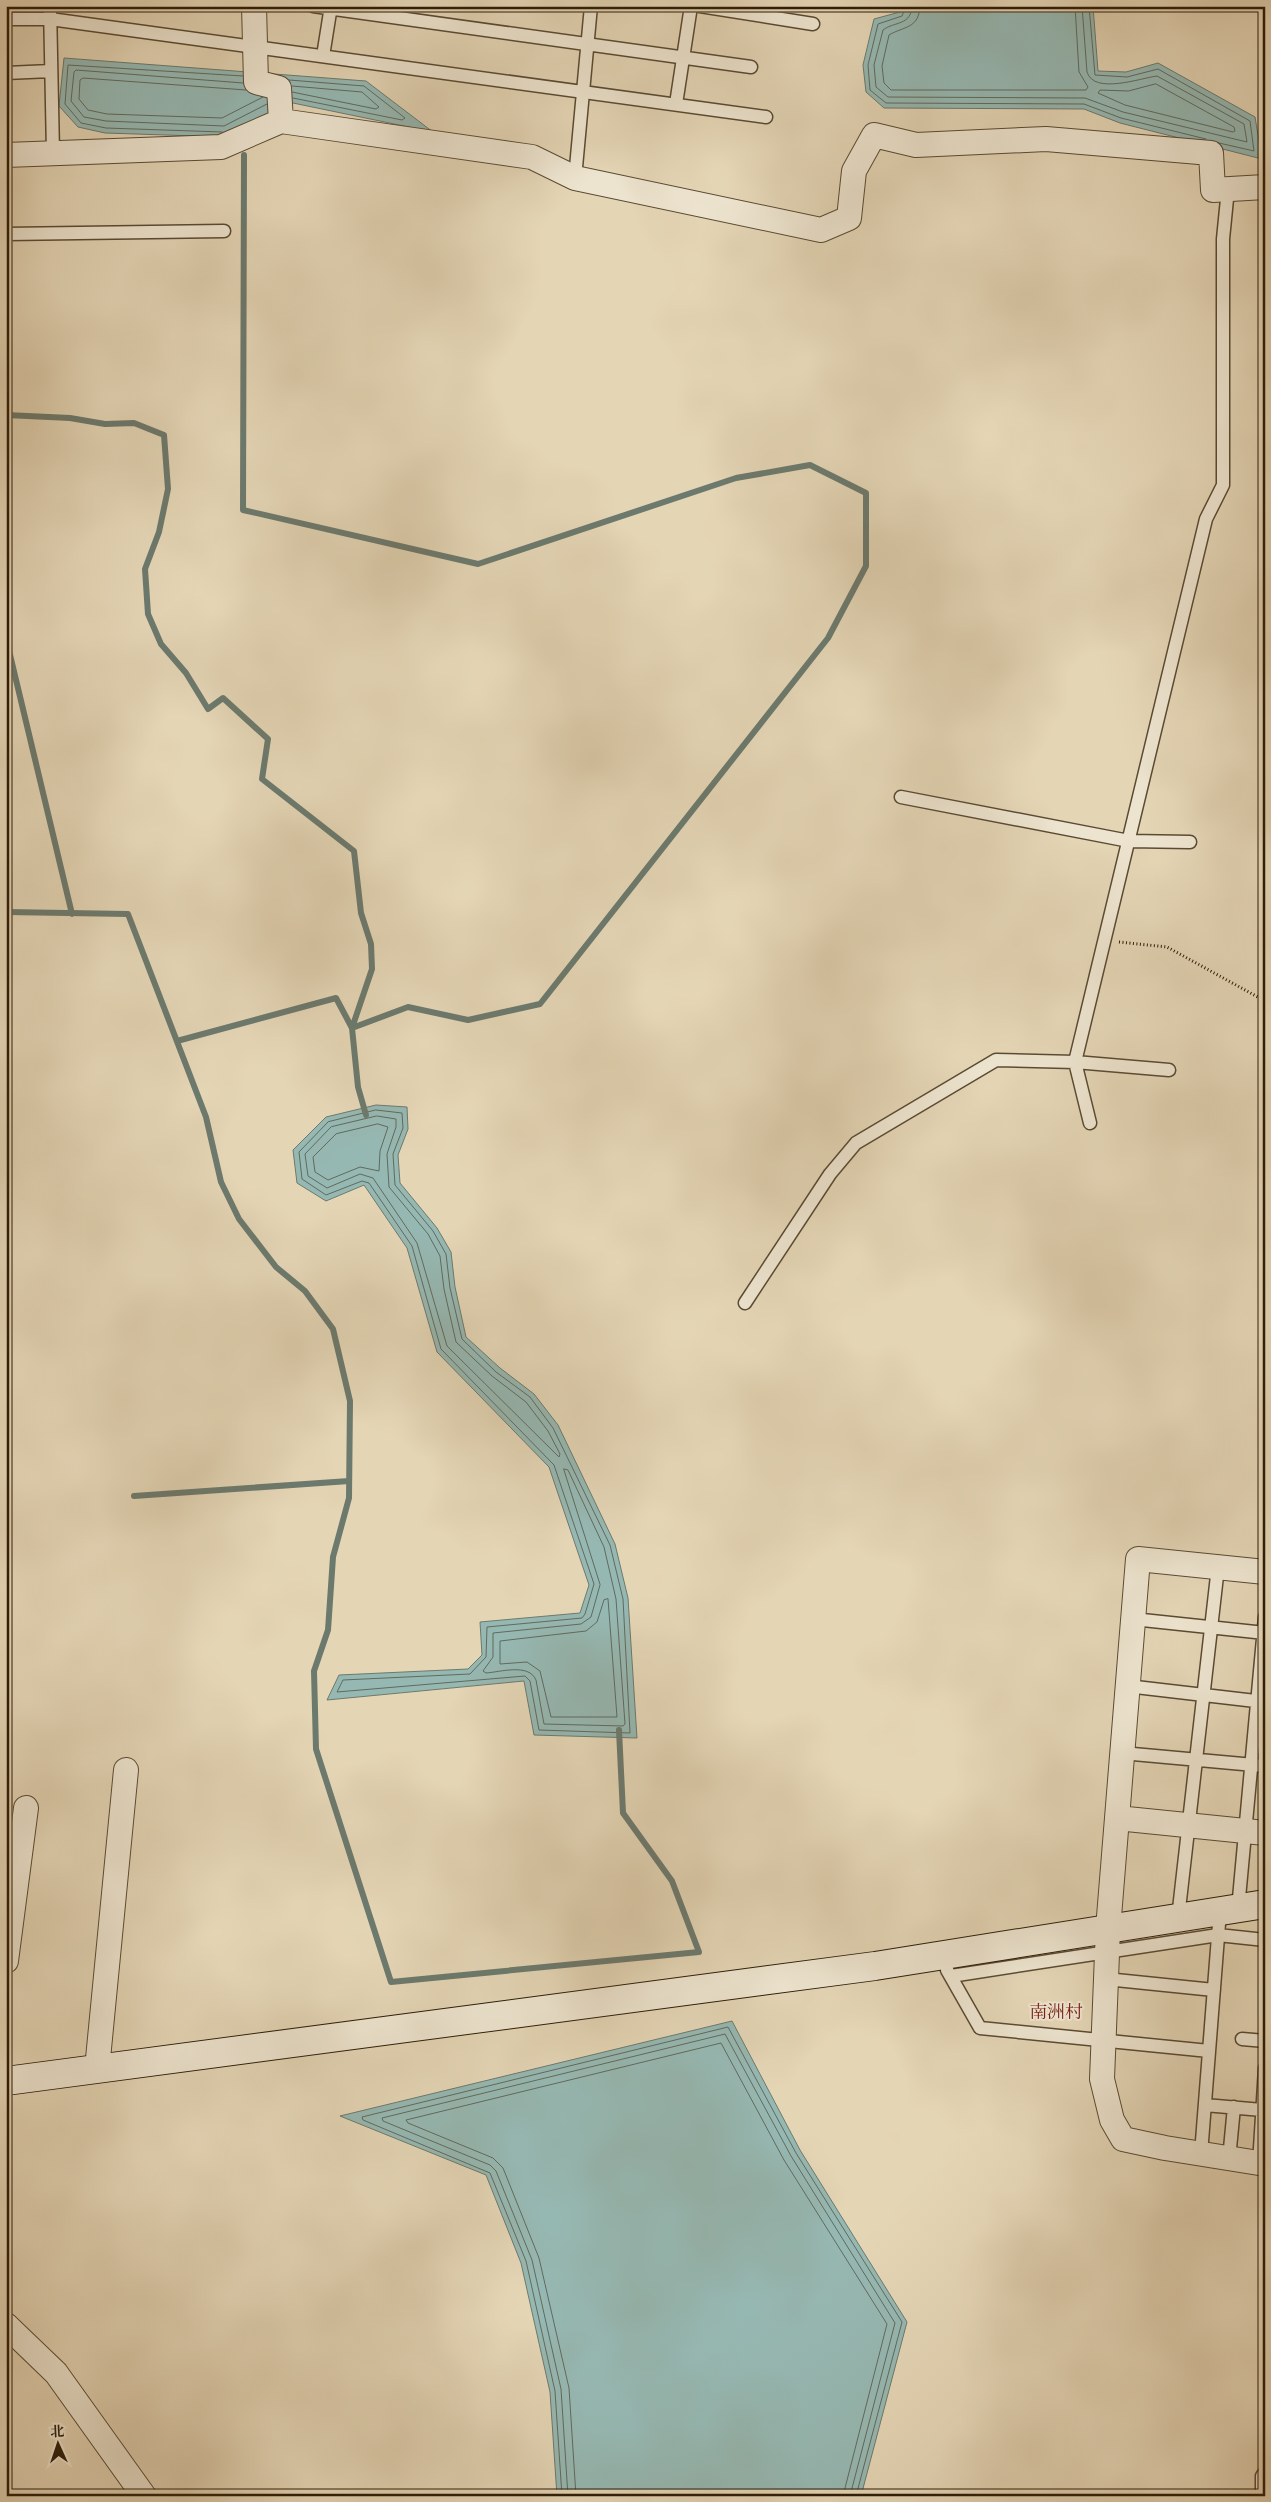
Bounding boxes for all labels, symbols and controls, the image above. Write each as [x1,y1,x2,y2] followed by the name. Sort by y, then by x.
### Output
[1029,2001,1083,2024] district label: 南洲村
[32,2420,82,2470] north arrow
[50,2423,65,2440] text: 北

